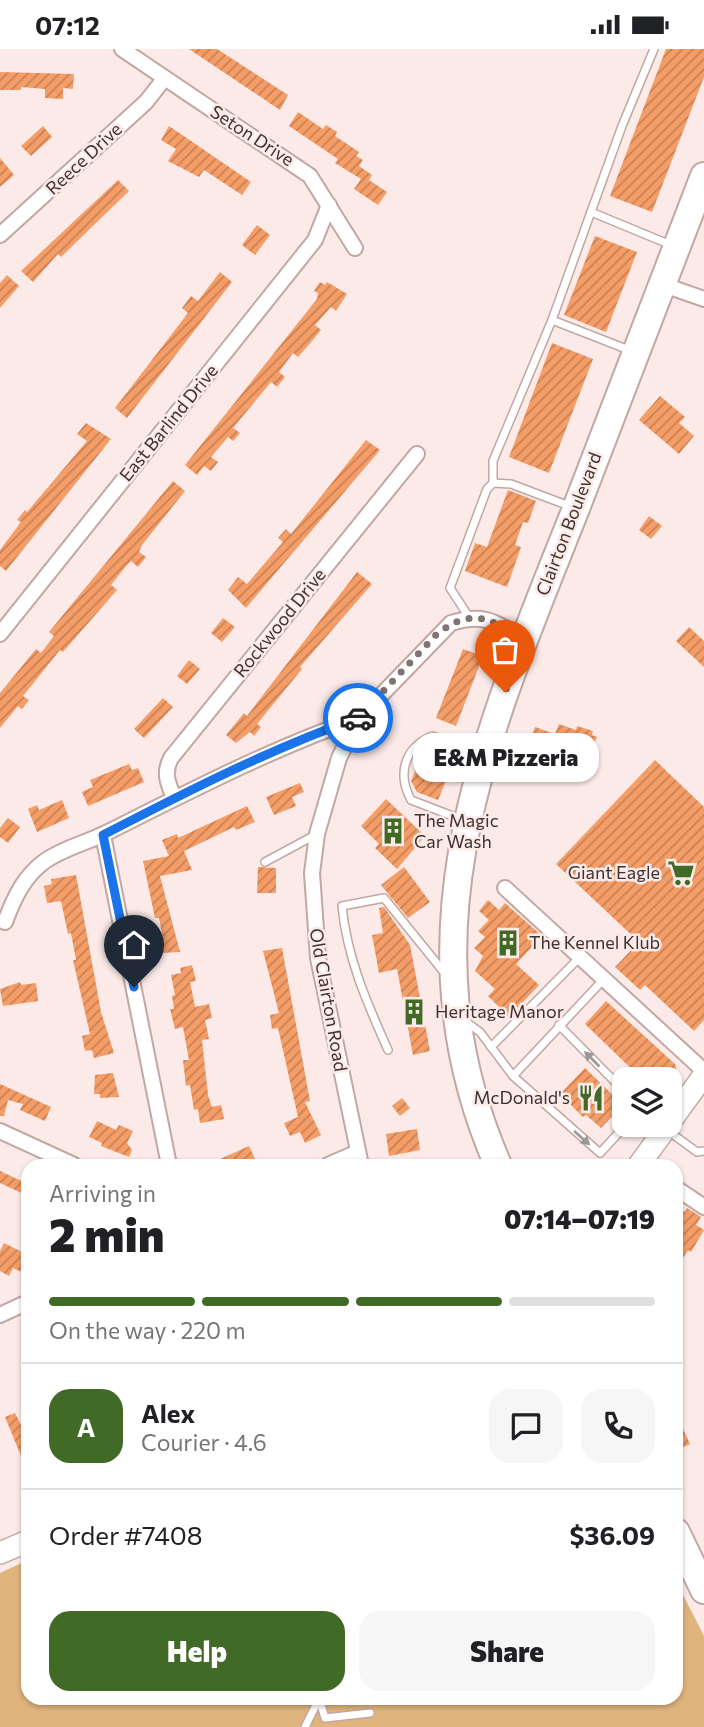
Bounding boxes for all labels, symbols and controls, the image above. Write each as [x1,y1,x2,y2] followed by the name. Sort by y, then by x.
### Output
[35,9,100,40] text: 07:12
[207,100,298,170] street label: Seton Drive
[41,118,126,199] street label: Reece Drive
[114,359,222,485] street label: East Barlind Drive
[531,449,606,598] street label: Clairton Boulevard
[229,563,330,681] street label: Rockwood Drive
[475,620,535,692] pin
[486,631,524,669] icon: bag
[323,683,393,753] courier
[339,699,377,737] icon: car
[412,734,598,783] callout: E&M Pizzeria
[434,743,578,771] text: E&M Pizzeria
[414,809,499,852] place label: The Magic Car Wash
[378,816,408,846] building icon: The Magic Car Wash
[666,858,696,888] supermarket icon: Giant Eagle
[568,861,660,883] place label: Giant Eagle
[104,915,164,987] pin
[115,926,153,964] icon: home
[306,926,352,1073] street label: Old Clairton Road
[493,928,523,958] building icon: The Kennel Klub
[529,931,660,953] place label: The Kennel Klub
[399,997,429,1027] building icon: Heritage Manor
[435,1000,564,1022] place label: Heritage Manor
[583,1050,600,1067] one-way arrow
[612,1067,682,1137] map controls
[612,1067,682,1137] button: layers
[576,1083,606,1113] restaurant icon: McDonald's
[473,1086,570,1108] place label: McDonald's
[574,1130,591,1145] one-way arrow
[49,1179,156,1207] text: Arriving in
[504,1203,655,1234] text: 07:14–07:19
[49,1205,165,1261] text: 2 min
[49,1316,246,1344] text: On the way · 220 m
[489,1389,563,1463] button: chat
[581,1389,655,1463] button: phone
[141,1397,195,1428] text: Alex
[77,1411,95,1442] text: A
[141,1428,267,1456] text: Courier · 4.6
[49,1519,203,1550] text: Order #7408
[569,1519,655,1550] text: $36.09
[49,1611,345,1691] button: Help
[359,1611,655,1691] button: Share

